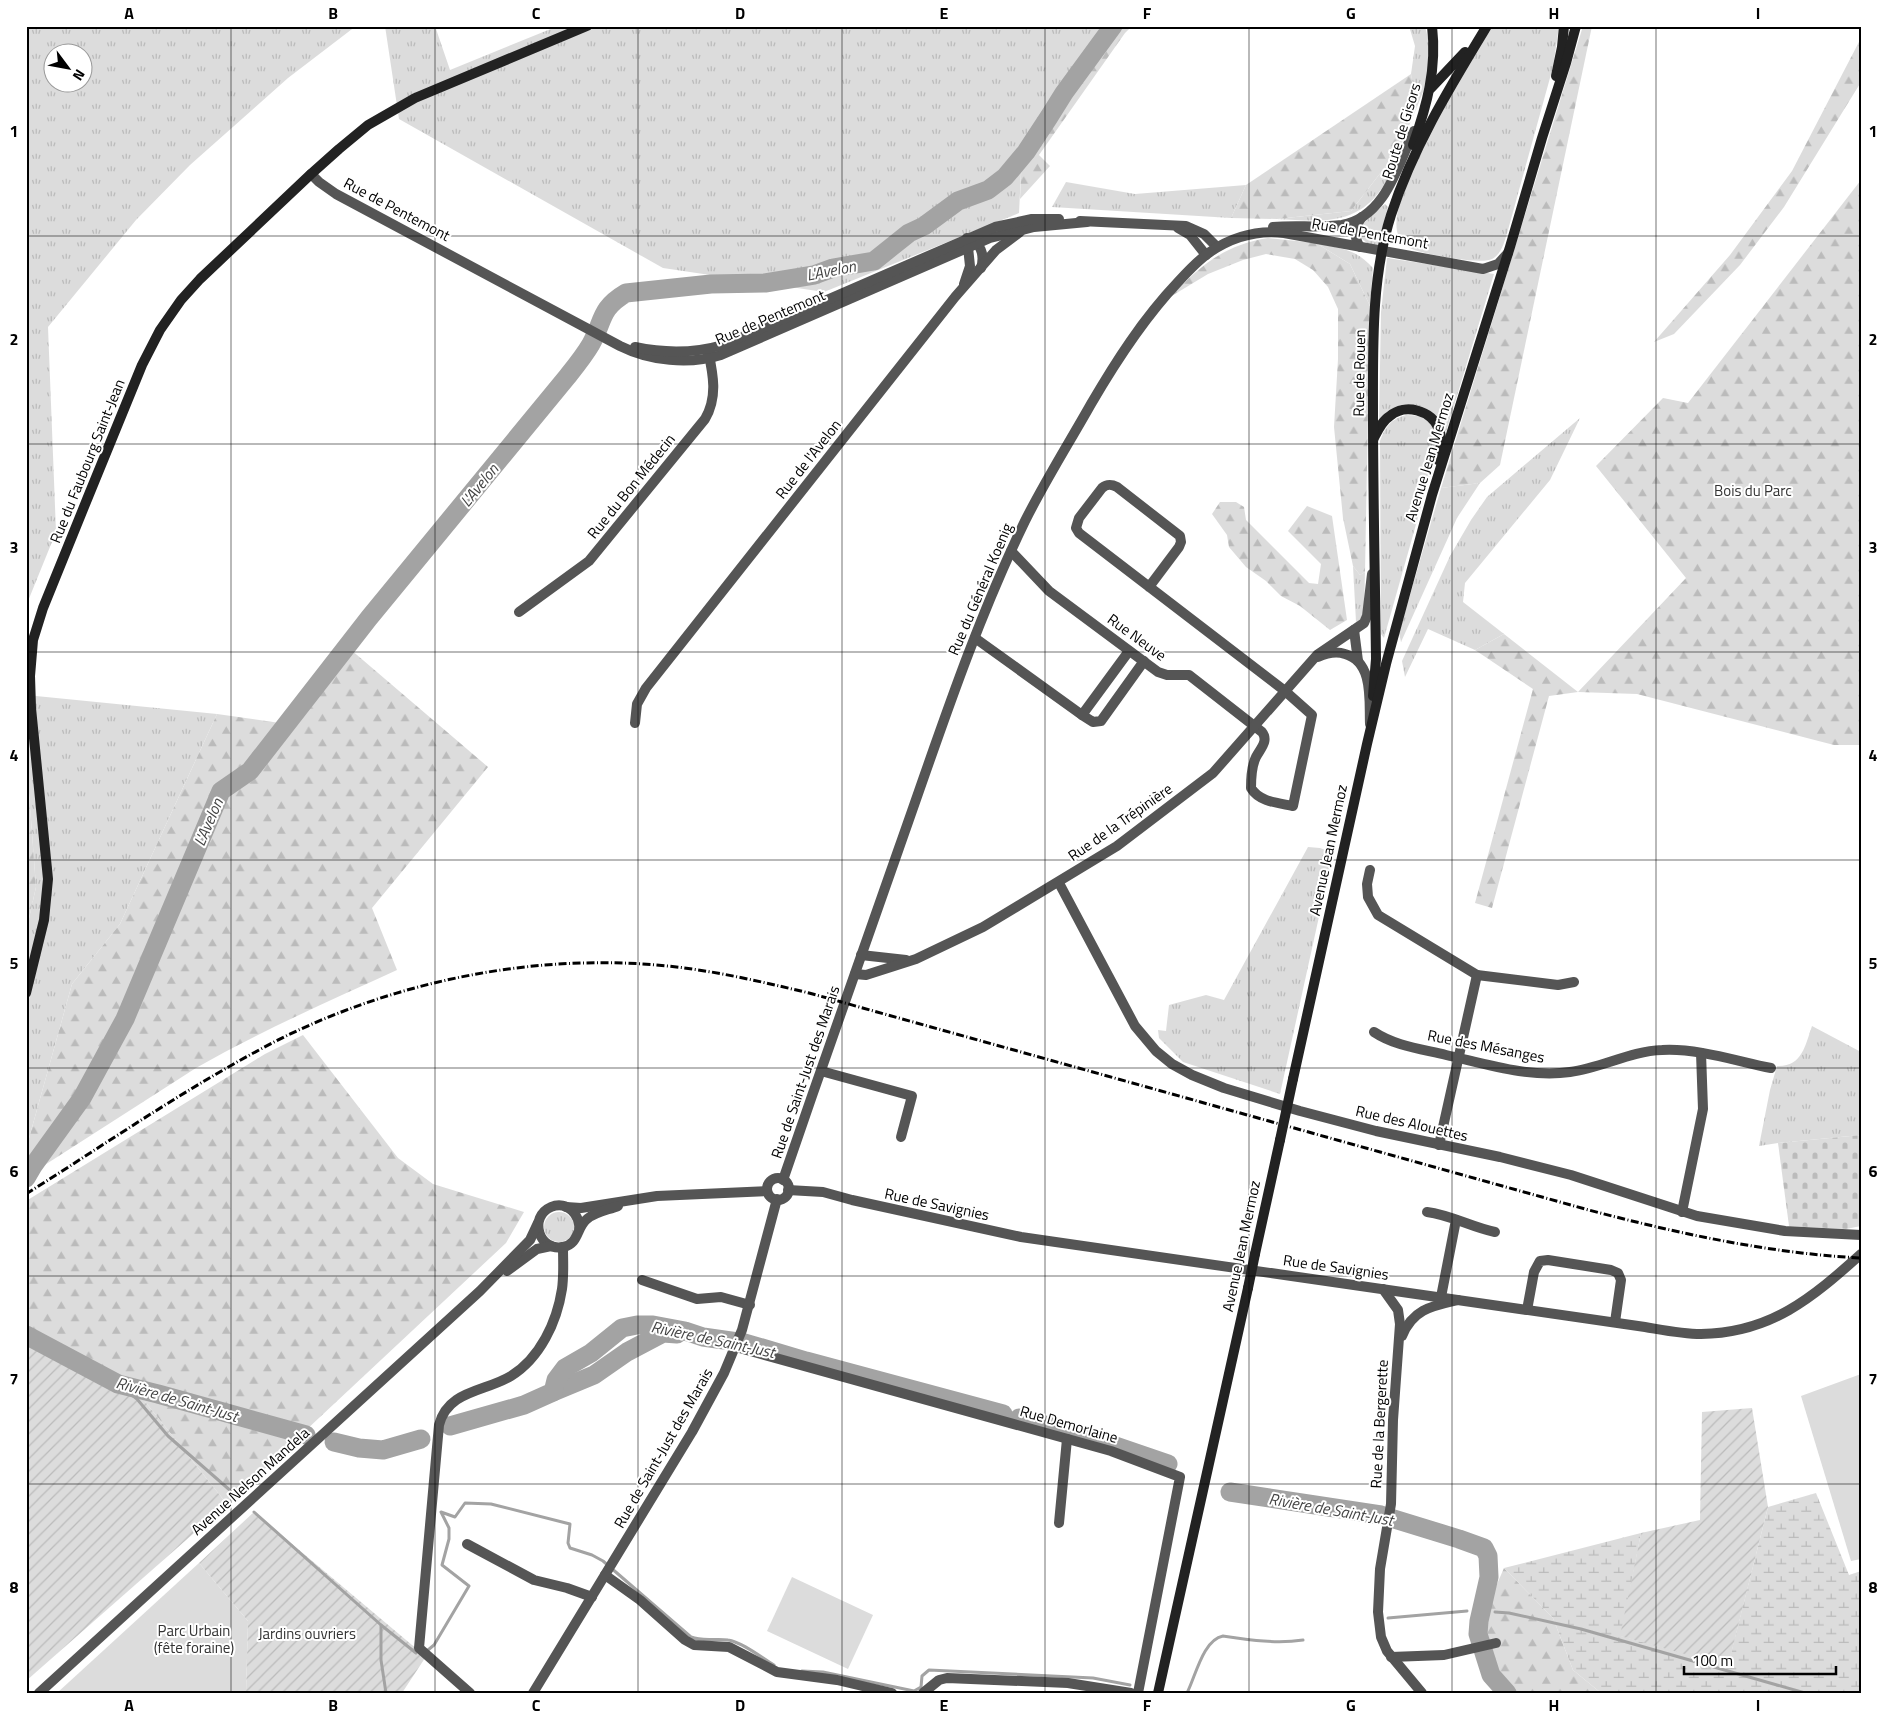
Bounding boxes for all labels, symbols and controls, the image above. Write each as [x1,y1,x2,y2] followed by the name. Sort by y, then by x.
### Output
[124,1,134,25] text: A
[328,1,338,25] text: B
[532,1,541,25] text: C
[735,1,745,25] text: D
[940,1,949,25] text: E
[1143,1,1152,25] text: F
[1346,1,1356,25] text: G
[1549,1,1559,25] text: H
[1756,1,1760,25] text: I
[42,42,92,92] north arrow
[68,65,91,85] text: N
[1375,80,1427,182] street label: Route de Gisors
[10,119,18,143] text: 1
[1869,119,1877,143] text: 1
[340,171,455,247] street label: Rue de Pentemont
[1310,211,1431,255] street label: Rue de Pentemont
[804,253,859,287] water label: L'Avelon
[711,283,829,351] street label: Rue de Pentemont
[10,327,18,351] text: 2
[1869,327,1877,351] text: 2
[1347,329,1371,417] street label: Rue de Rouen
[43,375,131,547] street label: Rue du Faubourg Saint-Jean
[1398,390,1460,524] street label: Avenue Jean Mermoz
[770,414,846,504] street label: Rue de l'Avelon
[581,429,681,543] street label: Rue du Bon Médecin
[454,457,505,512] water label: L'Avelon
[1714,479,1792,502] park label: Bois du Parc
[942,519,1018,659] street label: Rue du Général Koenig
[10,535,18,559] text: 3
[1869,535,1877,559] text: 3
[1103,608,1171,666] street label: Rue Neuve
[10,743,19,767] text: 4
[1869,743,1878,767] text: 4
[1063,777,1177,867] street label: Rue de la Trépinière
[1303,782,1353,918] street label: Avenue Jean Mermoz
[187,793,229,850] water label: L'Avelon
[10,951,19,975] text: 5
[1869,951,1878,975] text: 5
[765,982,845,1162] street label: Rue de Saint-Just des Marais
[1426,1023,1546,1069] street label: Rue des Mésanges
[1354,1099,1470,1147] street label: Rue des Alouettes
[10,1159,19,1183] text: 6
[1869,1159,1878,1183] text: 6
[1216,1178,1266,1314] street label: Avenue Jean Mermoz
[883,1182,992,1226] street label: Rue de Savignies
[1282,1248,1390,1286] street label: Rue de Savignies
[649,1314,779,1364] water label: Rivière de Saint-Just
[1364,1359,1394,1489] street label: Rue de la Bergerette
[608,1364,718,1532] street label: Rue de Saint-Just des Marais
[10,1367,18,1391] text: 7
[1869,1367,1877,1391] text: 7
[113,1370,243,1428] water label: Rivière de Saint-Just
[1017,1399,1121,1449] street label: Rue Demorlaine
[186,1421,315,1540] street label: Avenue Nelson Mandela
[1267,1486,1397,1532] water label: Rivière de Saint-Just
[10,1575,19,1599] text: 8
[1869,1575,1878,1599] text: 8
[154,1619,234,1659] park label: Parc Urbain (fête foraine)
[258,1622,356,1645] park label: Jardins ouvriers
[1684,1644,1837,1676] scale bar
[1692,1649,1733,1672] text: 100 m
[124,1693,134,1717] text: A
[328,1693,338,1717] text: B
[532,1693,541,1717] text: C
[735,1693,745,1717] text: D
[940,1693,949,1717] text: E
[1143,1693,1152,1717] text: F
[1346,1693,1356,1717] text: G
[1549,1693,1559,1717] text: H
[1756,1693,1760,1717] text: I

